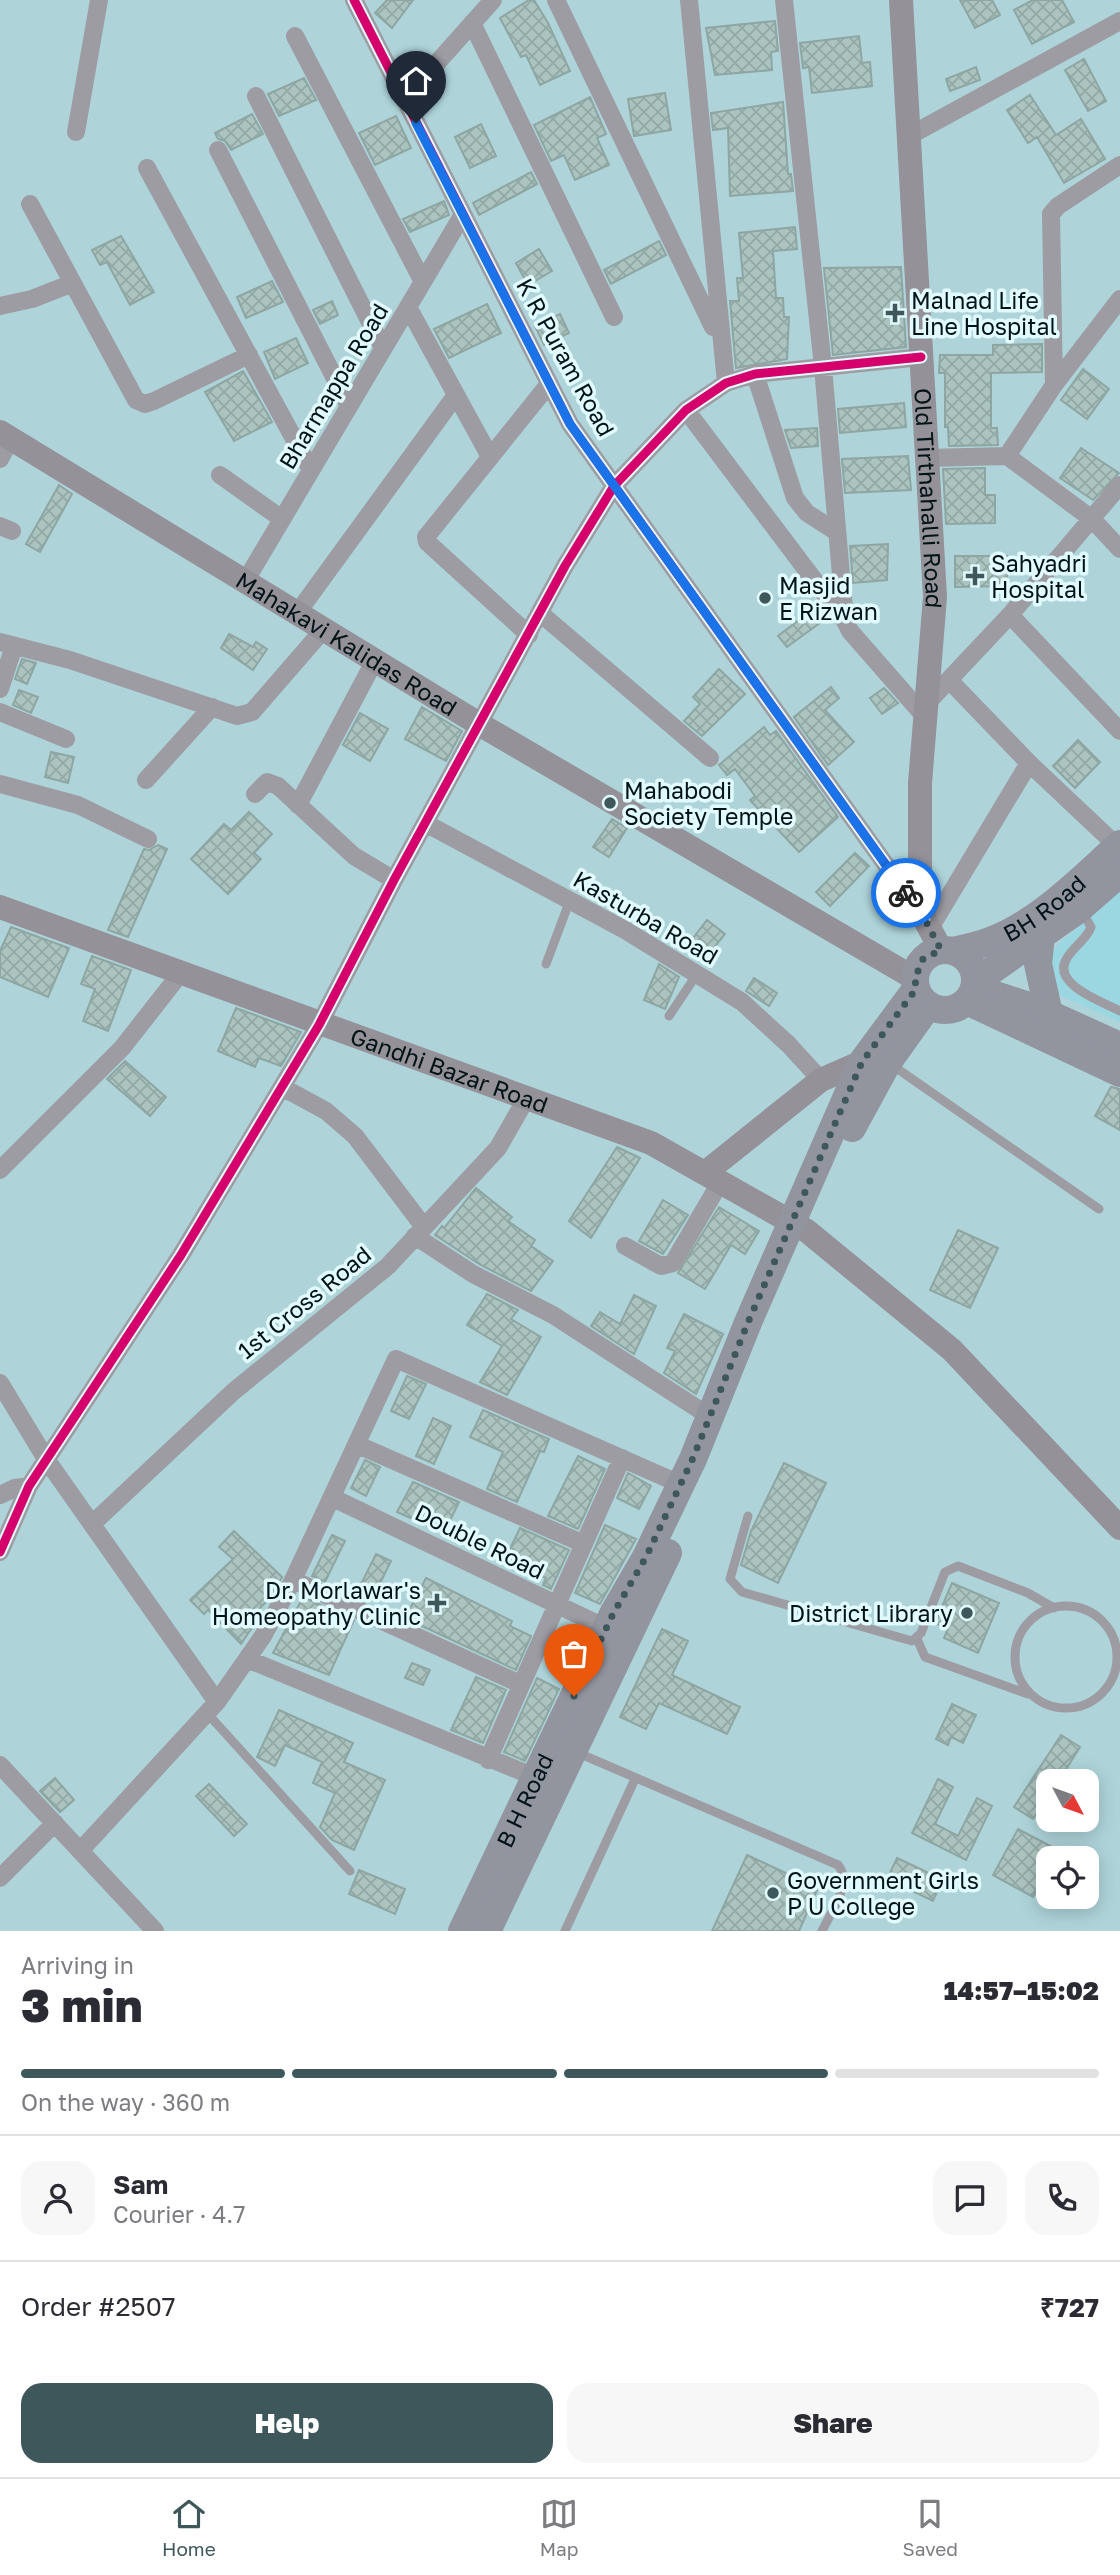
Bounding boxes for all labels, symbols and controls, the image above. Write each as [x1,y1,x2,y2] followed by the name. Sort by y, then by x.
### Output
[386,51,446,123] pin
[397,62,435,100] icon: home
[511,273,621,441] street label: K R Puram Road
[911,286,1057,340] place label: Malnad Life Line Hospital
[273,298,393,474] street label: Bharmappa Road
[885,303,905,323] marker: Malnad Life Line Hospital
[909,387,949,609] street label: Old Tirthahalli Road
[991,549,1087,603] place label: Sahyadri Hospital
[231,565,462,721] street label: Mahakavi Kalidas Road
[965,566,985,586] marker: Sahyadri Hospital
[779,571,878,625] place label: Masjid E Rizwan
[757,590,773,606] marker: Masjid E Rizwan
[624,776,793,830] place label: Mahabodi Society Temple
[602,795,618,811] marker: Mahabodi Society Temple
[871,858,941,928] courier
[569,864,723,970] street label: Kasturba Road
[998,869,1091,947] street label: BH Road
[887,874,925,912] icon: bike
[347,1021,552,1118] street label: Gandhi Bazar Road
[232,1240,376,1364] street label: 1st Cross Road
[411,1498,549,1584] street label: Double Road
[212,1576,421,1630] place label: Dr. Morlawar's Homeopathy Clinic
[427,1593,447,1613] marker: Dr. Morlawar's Homeopathy Clinic
[789,1599,953,1627] place label: District Library
[959,1605,975,1621] marker: District Library
[544,1624,604,1696] pin
[555,1635,593,1673] icon: bag
[490,1749,559,1852] street label: B H Road
[1036,1769,1099,1832] north arrow
[1036,1769,1099,1909] map controls
[1036,1846,1099,1909] button: locate
[787,1866,979,1920] place label: Government Girls P U College
[765,1885,781,1901] marker: Government Girls P U College
[21,1951,134,1979] text: Arriving in
[944,1975,1099,2006] text: 14:57–15:02
[21,1977,143,2032] text: 3 min
[21,2088,230,2116] text: On the way · 360 m
[21,2161,95,2235] button: person
[933,2161,1007,2235] button: chat
[1025,2161,1099,2235] button: phone
[113,2169,168,2200] text: Sam
[113,2200,245,2228] text: Courier · 4.7
[21,2291,176,2322] text: Order #2507
[1040,2292,1099,2323] text: ₹727
[21,2383,553,2463] button: Help
[567,2383,1099,2463] button: Share
[162,2495,216,2560] tab: Home
[540,2495,578,2560] tab: Map
[902,2495,958,2560] tab: Saved

